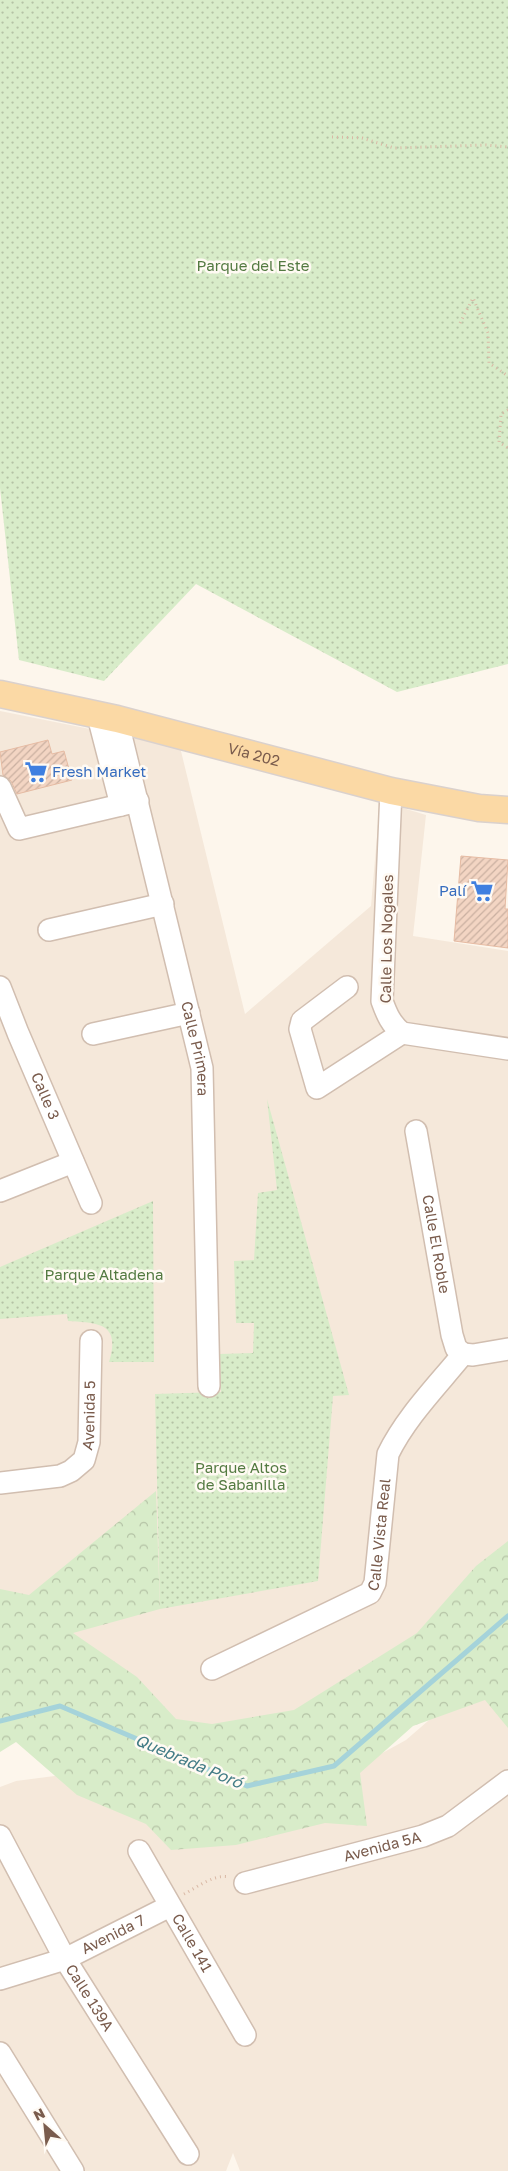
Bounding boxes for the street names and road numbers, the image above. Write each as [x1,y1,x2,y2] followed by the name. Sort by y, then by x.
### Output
[226,739,282,769] street label: Vía 202
[376,874,396,1004] street label: Calle Los Nogales
[178,999,213,1096] street label: Calle Primera
[28,1069,64,1122] street label: Calle 3
[419,1193,455,1295] street label: Calle El Roble
[77,1380,98,1452] street label: Avenida 5
[362,1477,394,1594] street label: Calle Vista Real
[341,1827,423,1865] street label: Avenida 5A
[78,1910,147,1957] street label: Avenida 7
[169,1910,217,1975] street label: Calle 141
[62,1960,118,2034] street label: Calle 139A

